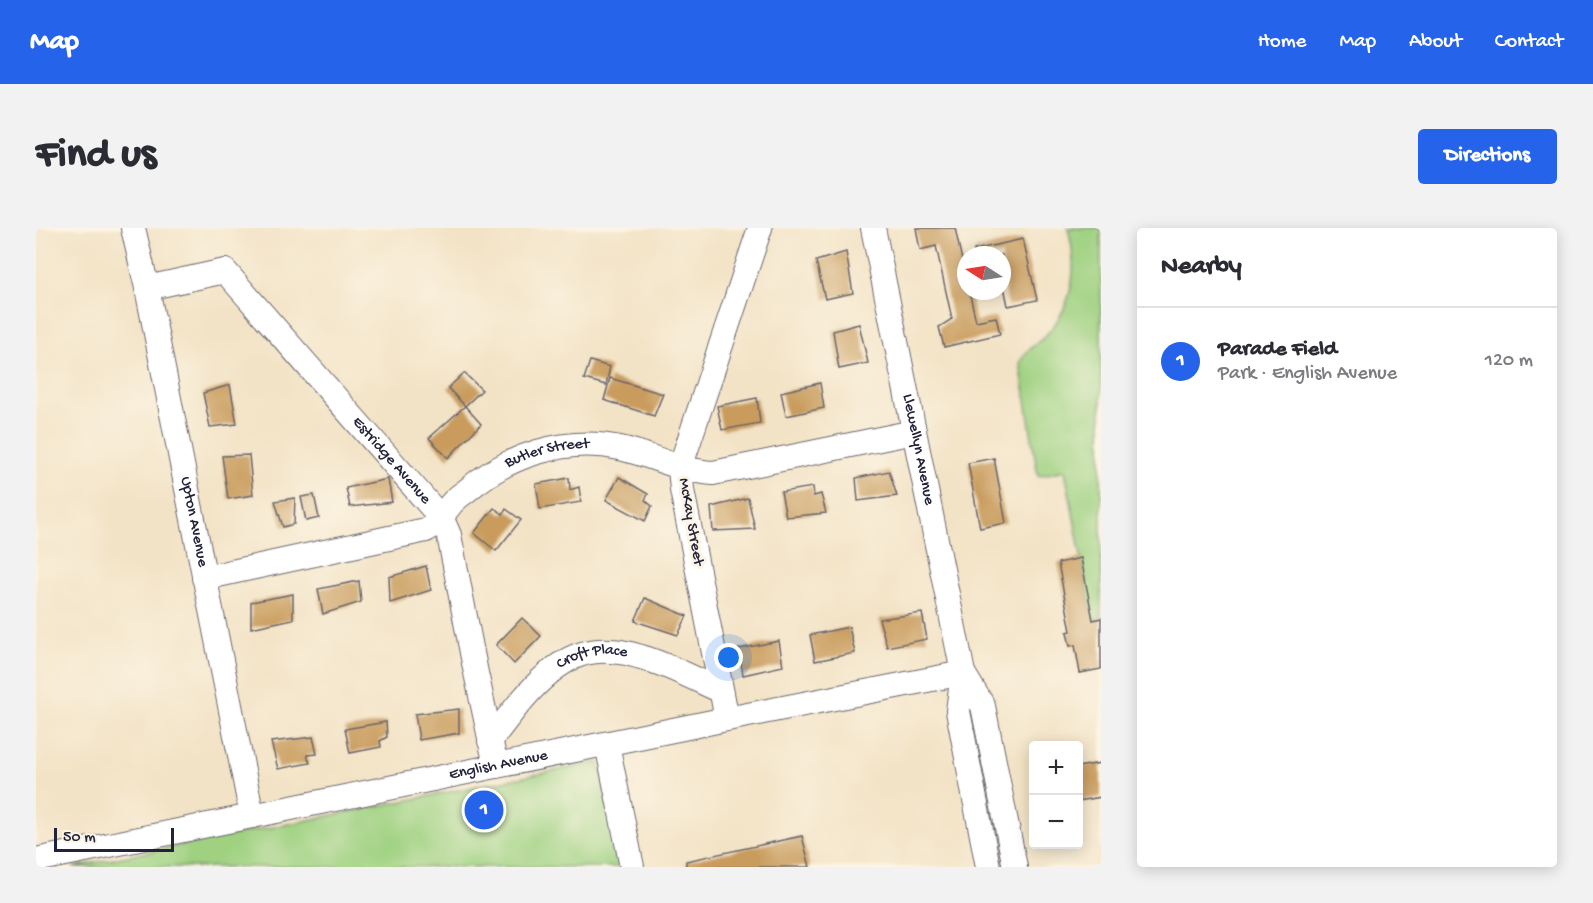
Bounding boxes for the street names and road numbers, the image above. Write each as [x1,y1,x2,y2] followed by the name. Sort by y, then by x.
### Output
[897,392,938,507] street label: Llewellyn Avenue
[348,413,435,509] street label: Estridge Avenue
[501,435,591,473] street label: Butler Street
[175,475,212,569] street label: Upton Avenue
[673,477,707,569] street label: McKay Street
[553,641,630,674] street label: Croft Place
[448,746,550,785] street label: English Avenue

